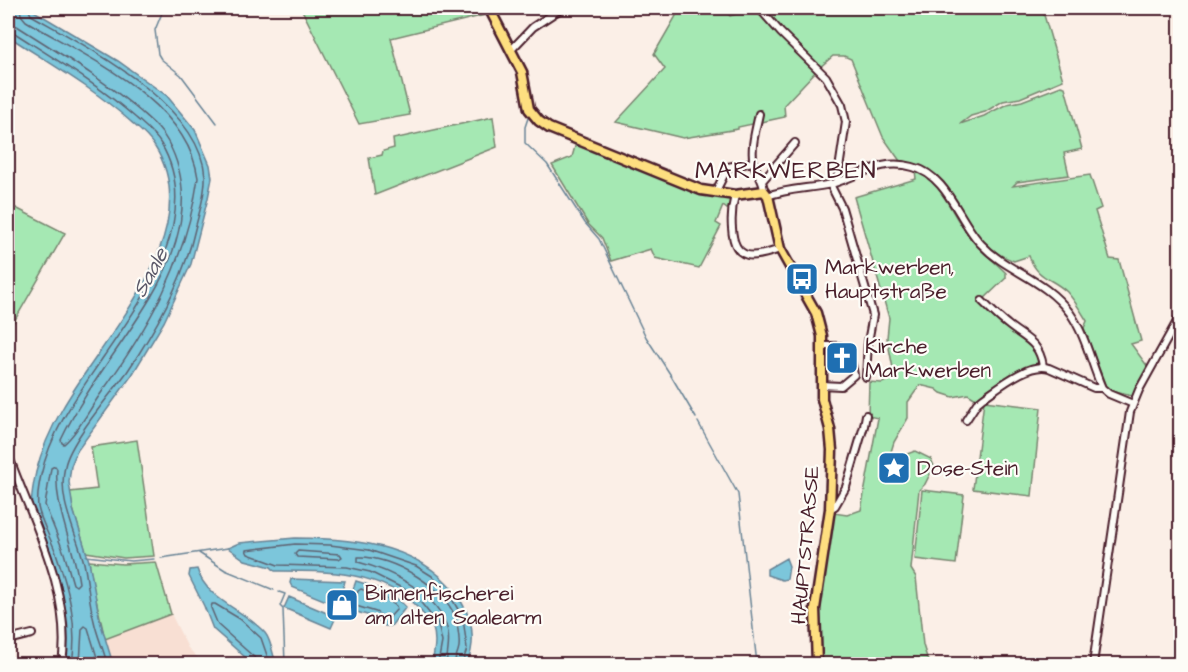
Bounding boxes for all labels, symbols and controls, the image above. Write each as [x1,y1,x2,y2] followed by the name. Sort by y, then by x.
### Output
[695,154,877,188] district label: MARKWERBEN
[124,242,177,303] water label: Saale
[825,253,955,307] place label: Markwerben, Hauptstraße
[784,261,820,297] bus stop icon: Markwerben, Hauptstraße
[865,332,991,385] place label: Kirche Markwerben
[824,340,860,376] church icon: Kirche Markwerben
[876,450,912,486] place icon: Dose-Stein
[917,454,1018,483] place label: Dose-Stein
[784,464,827,625] street label: HAUPTSTRASSE
[365,579,542,632] place label: Binnenfischerei am alten Saalearm
[324,587,360,623] shop icon: Binnenfischerei am alten Saalearm

